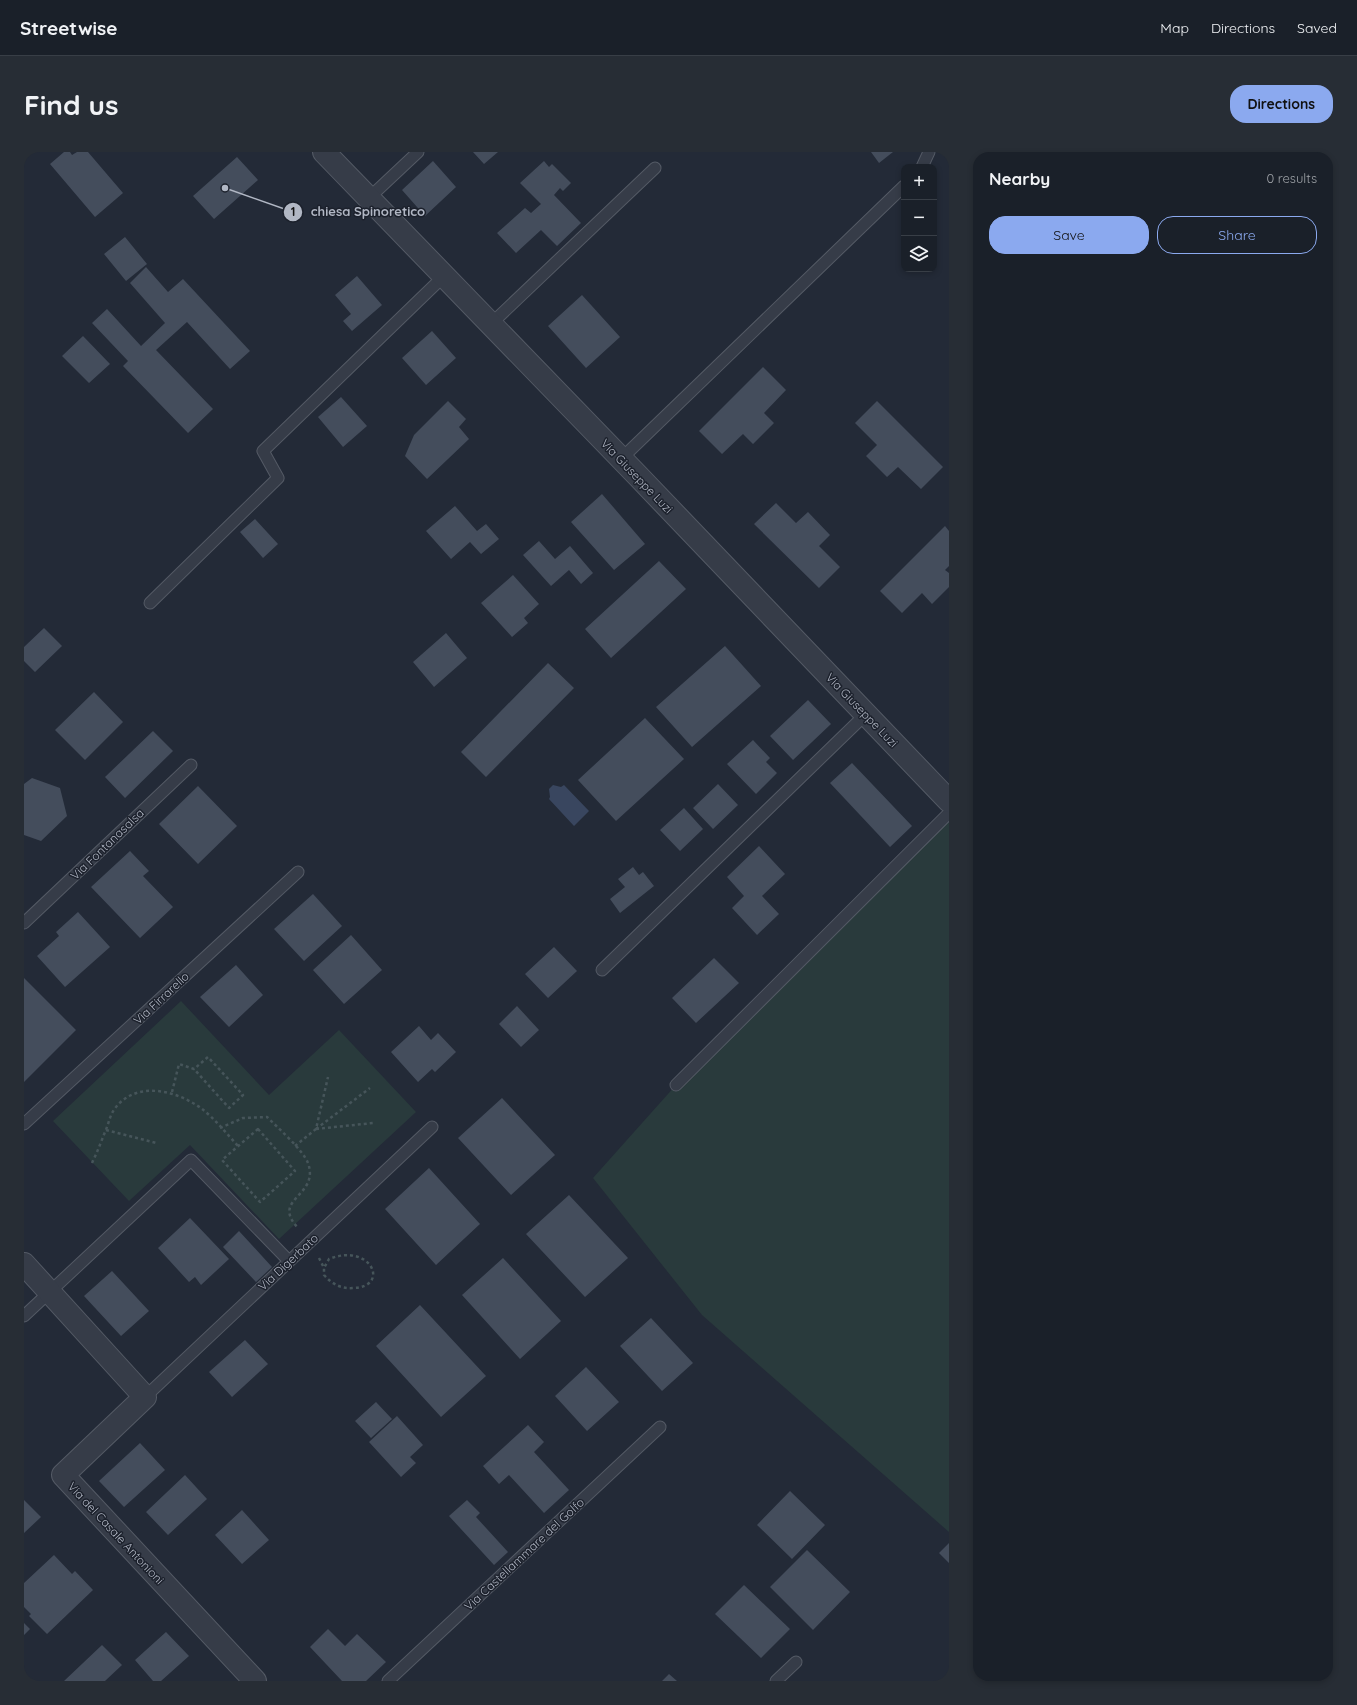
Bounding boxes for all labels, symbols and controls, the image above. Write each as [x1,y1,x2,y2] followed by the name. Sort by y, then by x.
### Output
[20,16,117,40] text: Streetwise
[1160,19,1189,37] text: Map
[1211,19,1275,37] text: Directions
[1297,19,1337,37] text: Saved
[1230,85,1333,123] button: Directions
[24,87,118,122] text: Find us
[901,164,937,272] map controls
[901,164,937,200] button: +
[989,168,1050,189] text: Nearby
[1266,170,1317,186] text: 0 results
[283,199,434,224] callout: chiesa Spinoretico
[901,200,937,236] button: −
[311,203,425,219] text: chiesa Spinoretico
[291,204,295,219] text: 1
[989,216,1149,254] button: Save
[1157,216,1317,254] button: Share
[901,236,937,272] button: layers
[598,436,676,516] street label: Via Giuseppe Luzi
[823,670,901,750] street label: Via Giuseppe Luzi
[67,805,147,883] street label: Via Fontanasalsa
[130,968,192,1028] street label: Via Firrarello
[255,1230,321,1294] street label: Via Digerbato
[65,1479,167,1587] street label: Via del Casale Antonioni
[461,1494,587,1614] street label: Via Castellammare del Golfo

